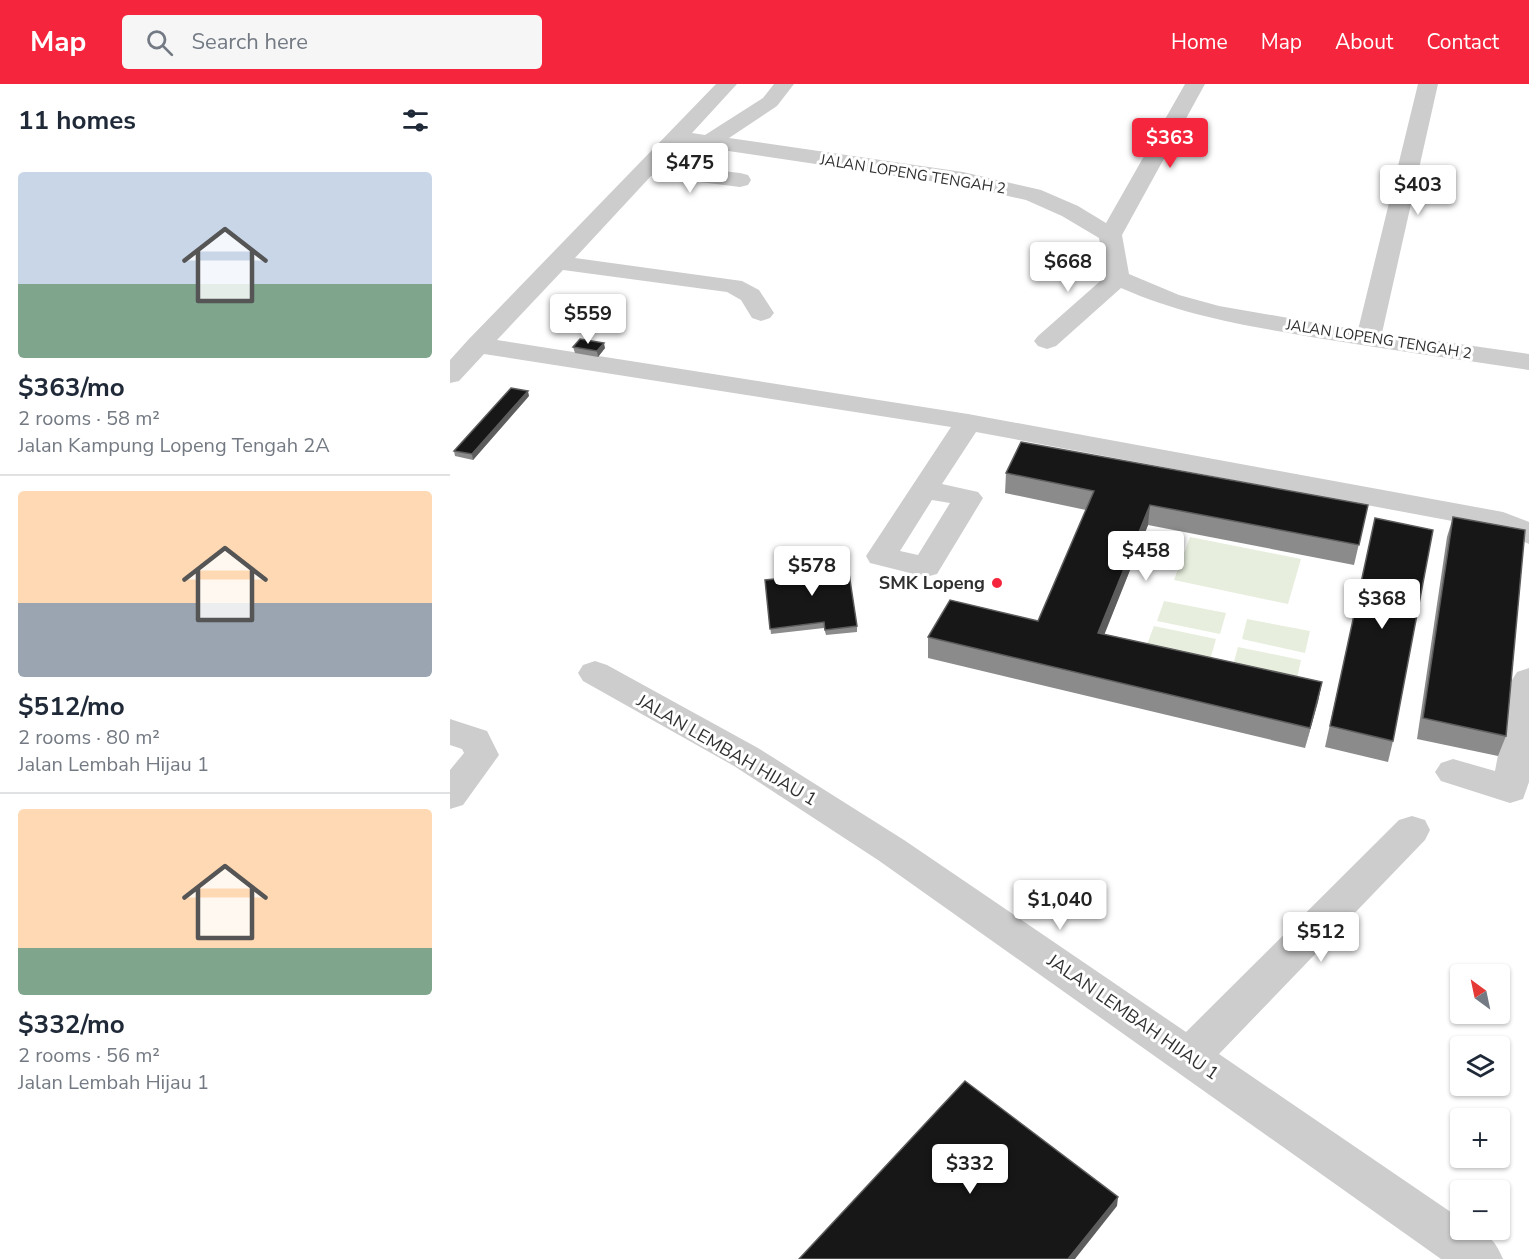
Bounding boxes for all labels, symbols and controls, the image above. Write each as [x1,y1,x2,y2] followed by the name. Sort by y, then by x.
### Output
[122,15,542,69] search box
[30,23,86,61] text: Map
[143,26,176,59] icon: search
[191,27,308,57] text: Search here
[1171,28,1228,56] text: Home
[1261,28,1302,56] text: Map
[1335,28,1393,56] text: About
[1426,28,1499,56] text: Contact
[18,103,136,138] text: 11 homes
[399,104,432,137] icon: filters
[1134,118,1206,169] pin: $363
[1146,124,1194,151] text: $363
[654,143,726,194] pin: $475
[666,149,714,176] text: $475
[818,149,1007,199] street label: JALAN LOPENG TENGAH 2
[1382,165,1454,216] pin: $403
[1394,171,1442,198] text: $403
[171,211,279,319] icon: home
[1032,242,1104,293] pin: $668
[1044,248,1092,275] text: $668
[552,294,624,345] pin: $559
[564,300,612,327] text: $559
[1284,314,1473,364] street label: JALAN LOPENG TENGAH 2
[18,370,125,405] text: $363/mo
[18,405,160,432] text: 2 rooms · 58 m²
[18,432,330,459] text: Jalan Kampung Lopeng Tengah 2A
[171,530,279,638] icon: home
[1110,531,1182,582] pin: $458
[1122,537,1170,564] text: $458
[776,546,848,597] pin: $578
[788,552,836,579] text: $578
[879,571,985,595] place label: SMK Lopeng
[990,576,1004,590] marker: SMK Lopeng
[1346,579,1418,630] pin: $368
[1358,585,1406,612] text: $368
[632,688,821,811] street label: JALAN LEMBAH HIJAU 1
[18,689,125,724] text: $512/mo
[18,724,160,751] text: 2 rooms · 80 m²
[18,751,209,778] text: Jalan Lembah Hijau 1
[171,848,279,956] icon: home
[1011,880,1109,931] pin: $1,040
[1028,886,1092,913] text: $1,040
[1285,912,1357,963] pin: $512
[1297,918,1345,945] text: $512
[1042,948,1224,1085] street label: JALAN LEMBAH HIJAU 1
[1450,964,1510,1024] north arrow
[1450,964,1510,1240] map controls
[18,1007,125,1042] text: $332/mo
[1450,1036,1510,1096] button: layers
[18,1042,160,1069] text: 2 rooms · 56 m²
[18,1069,209,1096] text: Jalan Lembah Hijau 1
[1450,1108,1510,1168] button: +
[934,1144,1006,1195] pin: $332
[946,1150,994,1177] text: $332
[1450,1180,1510,1240] button: −

